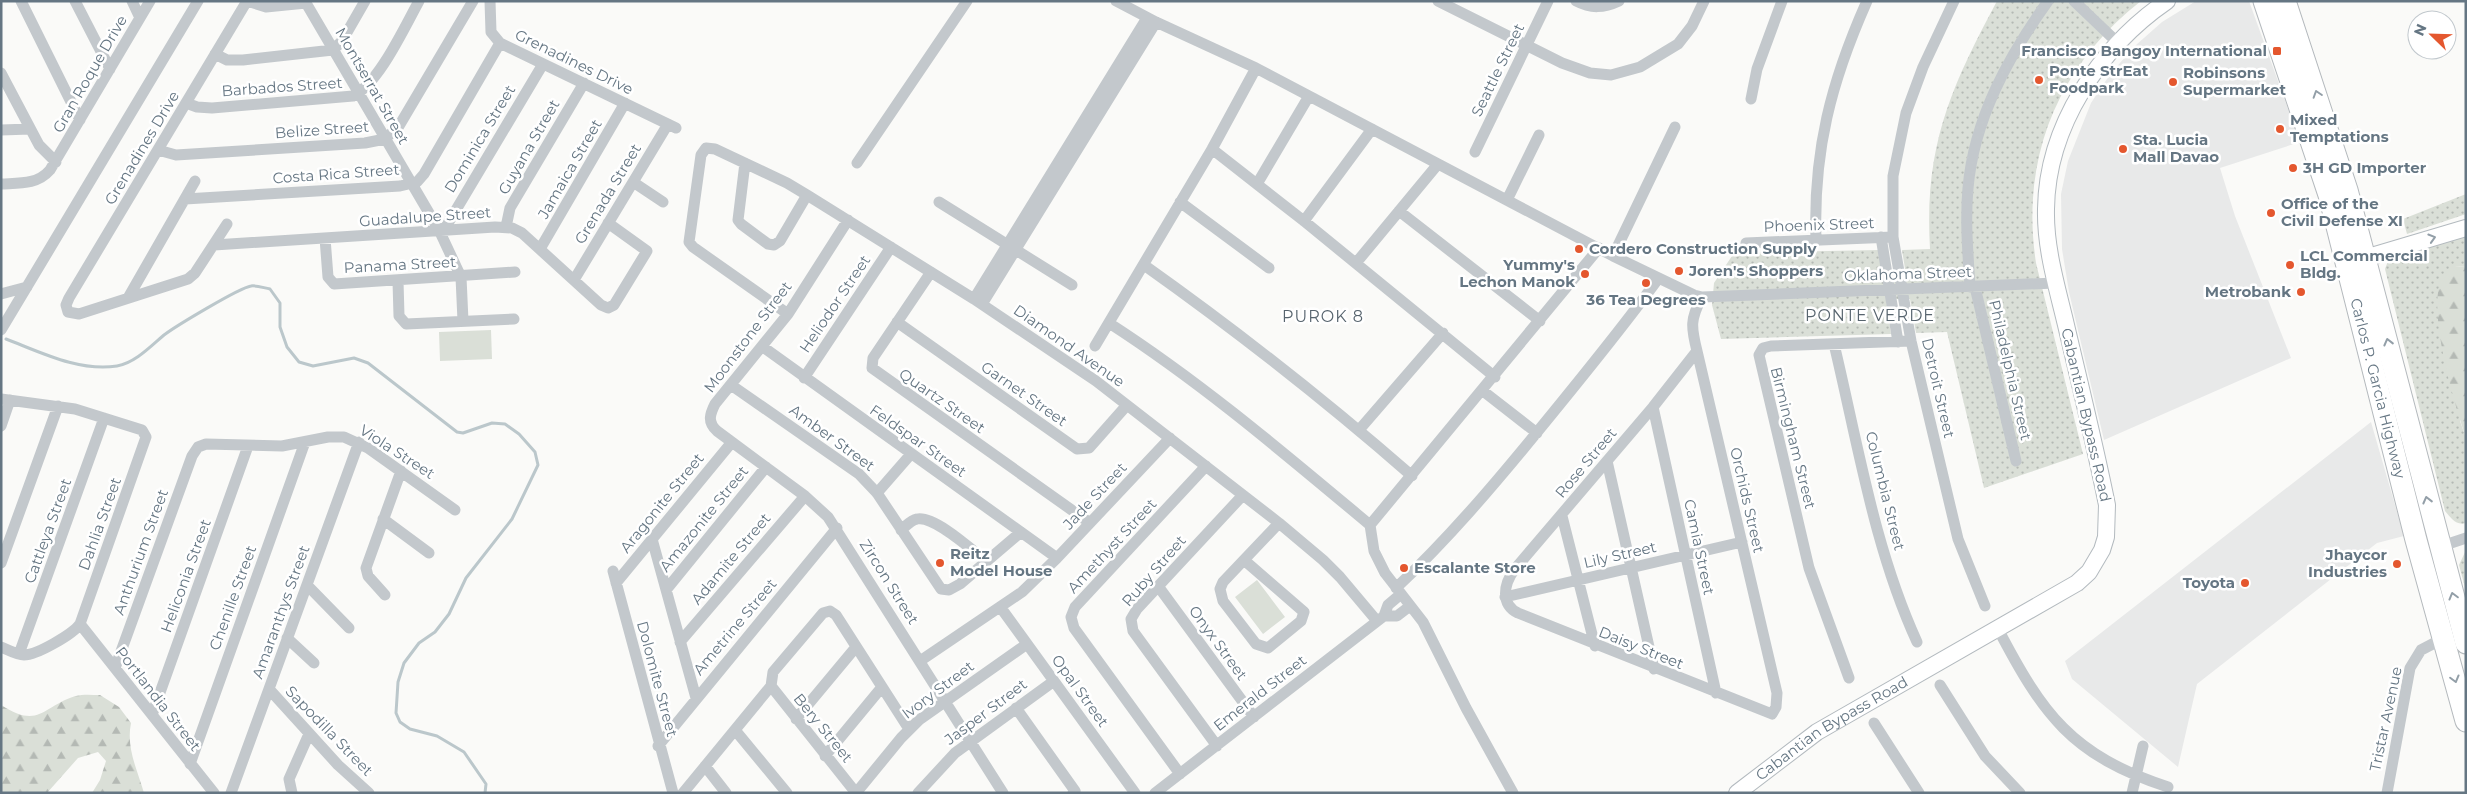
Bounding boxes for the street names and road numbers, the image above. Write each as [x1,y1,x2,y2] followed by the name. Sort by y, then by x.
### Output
[48,12,131,136] street label: Gran Roque Drive
[1467,20,1528,119] street label: Seattle Street
[331,24,414,148] street label: Montserrat Street
[512,25,637,98] street label: Grenadines Drive
[221,73,343,100] street label: Barbados Street
[440,81,519,196] street label: Dominica Street
[100,87,183,208] street label: Grenadines Drive
[494,96,563,198] street label: Guyana Street
[533,116,606,223] street label: Jamaica Street
[274,117,370,142] street label: Belize Street
[570,140,645,247] street label: Grenada Street
[272,160,400,187] street label: Costa Rica Street
[358,202,492,231] street label: Guadalupe Street
[1763,213,1875,236] street label: Phoenix Street
[795,251,874,356] street label: Heliodor Street
[343,252,457,277] street label: Panama Street
[1844,262,1972,285] street label: Oklahoma Street
[700,277,796,396] street label: Moonstone Street
[2346,296,2410,481] street label: Carlos P. Garcia Highway
[1985,298,2036,442] street label: Philadelphia Street
[1010,300,1129,391] street label: Diamond Avenue
[2057,326,2116,504] street label: Cabantian Bypass Road
[1918,336,1959,440] street label: Detroit Street
[978,357,1071,430] street label: Garnet Street
[896,364,989,437] street label: Quartz Street
[1767,365,1820,511] street label: Birmingham Street
[786,400,879,475] street label: Amber Street
[866,400,970,481] street label: Feldspar Street
[356,420,438,483] street label: Viola Street
[1551,424,1621,502] street label: Rose Street
[1862,429,1909,552] street label: Columbia Street
[1726,445,1769,554] street label: Orchids Street
[616,449,708,556] street label: Aragonite Street
[1058,458,1131,534] street label: Jade Street
[655,462,752,575] street label: Amazonite Street
[74,475,125,573] street label: Dahlia Street
[20,476,75,586] street label: Cattleya Street
[109,486,172,617] street label: Anthurium Street
[1063,494,1160,597] street label: Amethyst Street
[1680,497,1719,597] street label: Camia Street
[687,509,774,608] street label: Adamite Street
[156,516,215,635] street label: Heliconia Street
[1117,531,1190,610] street label: Ruby Street
[856,536,923,628] street label: Zircon Street
[1582,537,1658,572] street label: Lily Street
[205,543,260,653] street label: Chenille Street
[248,543,313,681] street label: Amaranthys Street
[689,575,781,679] street label: Ametrine Street
[1185,602,1252,684] street label: Onyx Street
[633,619,682,739] street label: Dolomite Street
[1596,622,1686,673] street label: Daisy Street
[112,643,205,755] street label: Portlandia Street
[1209,650,1310,735] street label: Emerald Street
[1048,651,1113,731] street label: Opal Street
[898,656,977,723] street label: Ivory Street
[2365,665,2406,773] street label: Tristar Avenue
[1752,672,1911,784] street label: Cabantian Bypass Road
[940,674,1031,749] street label: Jasper Street
[282,682,377,780] street label: Sapodilla Street
[790,689,857,766] street label: Bery Street

